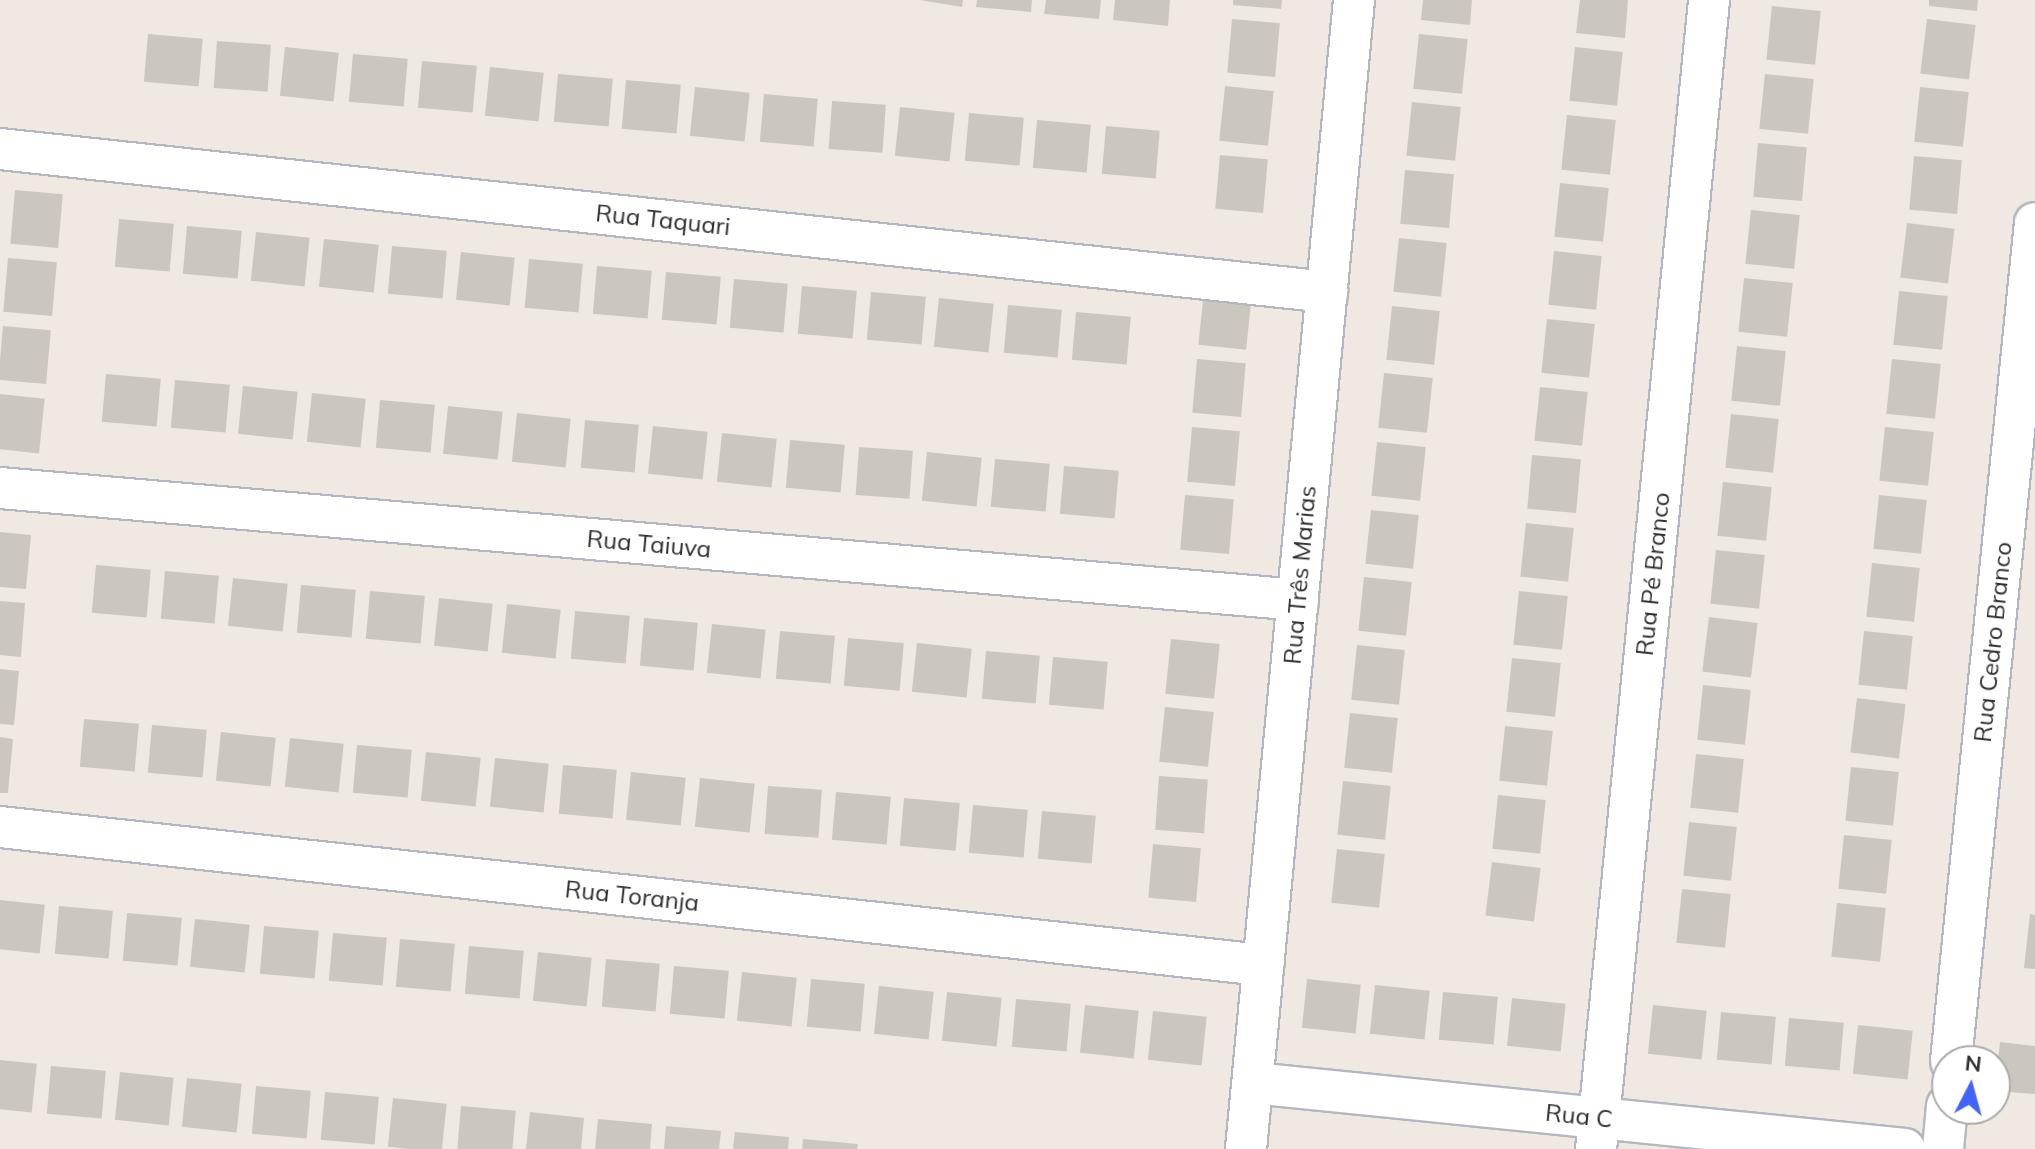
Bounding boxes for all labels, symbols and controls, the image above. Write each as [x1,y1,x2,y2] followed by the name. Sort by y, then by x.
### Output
[594,199,732,241] street label: Rua Taquari
[1278,484,1322,666] street label: Rua Três Marias
[1630,491,1676,657] street label: Rua Pé Branco
[586,524,712,564] street label: Rua Taiuva
[1968,540,2018,744] street label: Rua Cedro Branco
[564,875,700,917] street label: Rua Toranja
[1931,1045,2011,1125] north arrow
[1964,1048,1983,1078] text: N
[1544,1098,1614,1134] street label: Rua C

